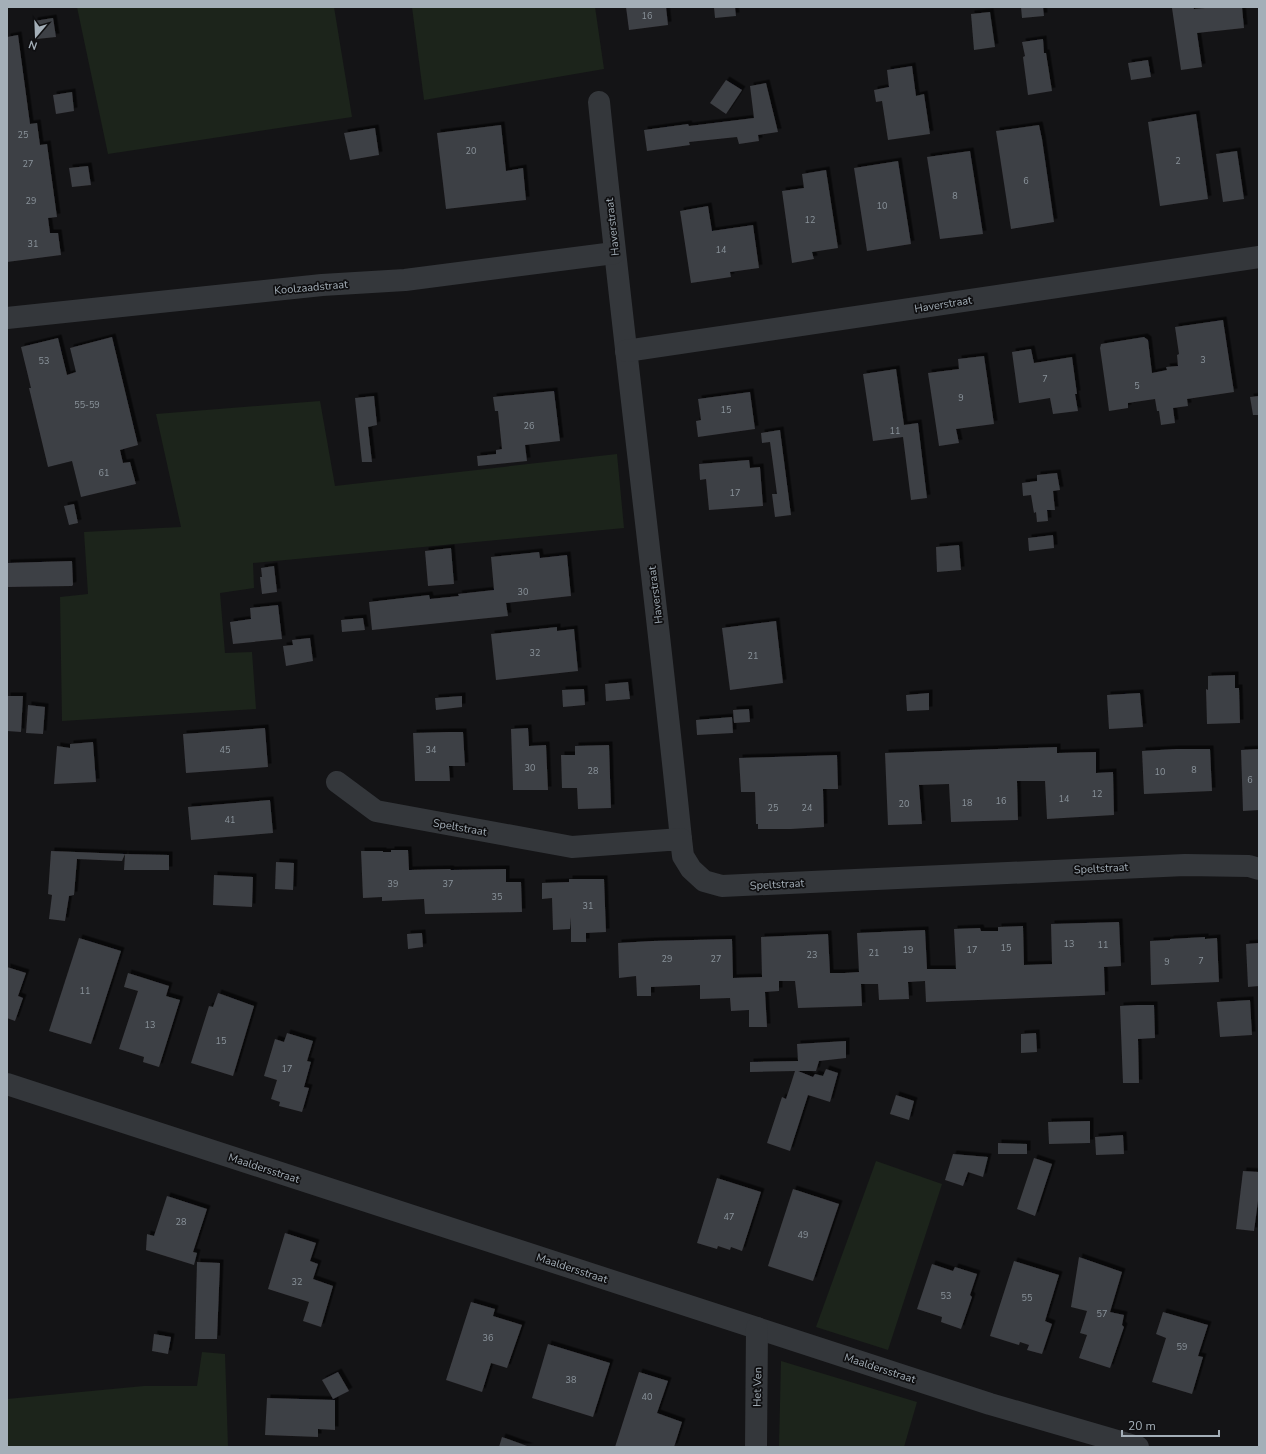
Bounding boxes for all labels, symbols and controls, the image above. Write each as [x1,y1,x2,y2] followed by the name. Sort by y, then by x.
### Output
[642,10,652,22] house number: 16
[16,16,56,56] north arrow
[27,37,39,53] text: N
[18,129,28,141] house number: 25
[466,145,476,157] house number: 20
[1175,155,1181,167] house number: 2
[23,158,33,170] house number: 27
[1023,175,1029,187] house number: 6
[952,190,958,202] house number: 8
[26,195,36,207] house number: 29
[602,197,623,257] street label: Haverstraat
[877,200,887,212] house number: 10
[805,214,815,226] house number: 12
[28,238,38,250] house number: 31
[716,244,727,256] house number: 14
[274,277,349,298] street label: Koolzaadstraat
[913,293,973,316] street label: Haverstraat
[1200,354,1206,366] house number: 3
[39,355,49,367] house number: 53
[1042,373,1048,385] house number: 7
[1134,380,1140,392] house number: 5
[958,392,964,404] house number: 9
[74,399,100,411] house number: 55-59
[721,404,731,416] house number: 15
[524,420,534,432] house number: 26
[890,425,900,437] house number: 11
[99,467,109,479] house number: 61
[730,487,740,499] house number: 17
[645,565,666,625] street label: Haverstraat
[518,586,528,598] house number: 30
[530,647,540,659] house number: 32
[748,650,758,662] house number: 21
[220,744,230,756] house number: 45
[426,744,437,756] house number: 34
[525,762,535,774] house number: 30
[1191,764,1197,776] house number: 8
[588,765,598,777] house number: 28
[1155,766,1165,778] house number: 10
[1247,774,1253,786] house number: 6
[1092,788,1102,800] house number: 12
[1059,793,1070,805] house number: 14
[996,795,1006,807] house number: 16
[962,797,972,809] house number: 18
[899,798,909,810] house number: 20
[768,802,778,814] house number: 25
[802,802,813,814] house number: 24
[225,814,235,826] house number: 41
[432,815,488,840] street label: Speltstraat
[1073,860,1129,877] street label: Speltstraat
[749,876,805,893] street label: Speltstraat
[388,878,398,890] house number: 39
[443,878,453,890] house number: 37
[492,891,502,903] house number: 35
[583,900,593,912] house number: 31
[1064,938,1074,950] house number: 13
[1098,939,1108,951] house number: 11
[1001,942,1011,954] house number: 15
[903,944,913,956] house number: 19
[967,944,977,956] house number: 17
[869,947,879,959] house number: 21
[807,949,817,961] house number: 23
[662,953,672,965] house number: 29
[711,953,721,965] house number: 27
[1198,955,1204,967] house number: 7
[1164,956,1170,968] house number: 9
[80,985,90,997] house number: 11
[145,1019,155,1031] house number: 13
[216,1035,226,1047] house number: 15
[282,1063,292,1075] house number: 17
[226,1150,302,1187] street label: Maaldersstraat
[724,1211,734,1223] house number: 47
[176,1216,186,1228] house number: 28
[798,1229,808,1241] house number: 49
[534,1250,610,1287] street label: Maaldersstraat
[292,1276,302,1288] house number: 32
[941,1290,951,1302] house number: 53
[1022,1292,1032,1304] house number: 55
[1097,1308,1107,1320] house number: 57
[483,1332,493,1344] house number: 36
[1177,1341,1187,1353] house number: 59
[842,1350,918,1387] street label: Maaldersstraat
[750,1367,765,1407] street label: Het Ven
[566,1374,576,1386] house number: 38
[642,1391,652,1403] house number: 40
[1122,1412,1219,1438] scale bar
[1128,1418,1156,1434] text: 20 m

